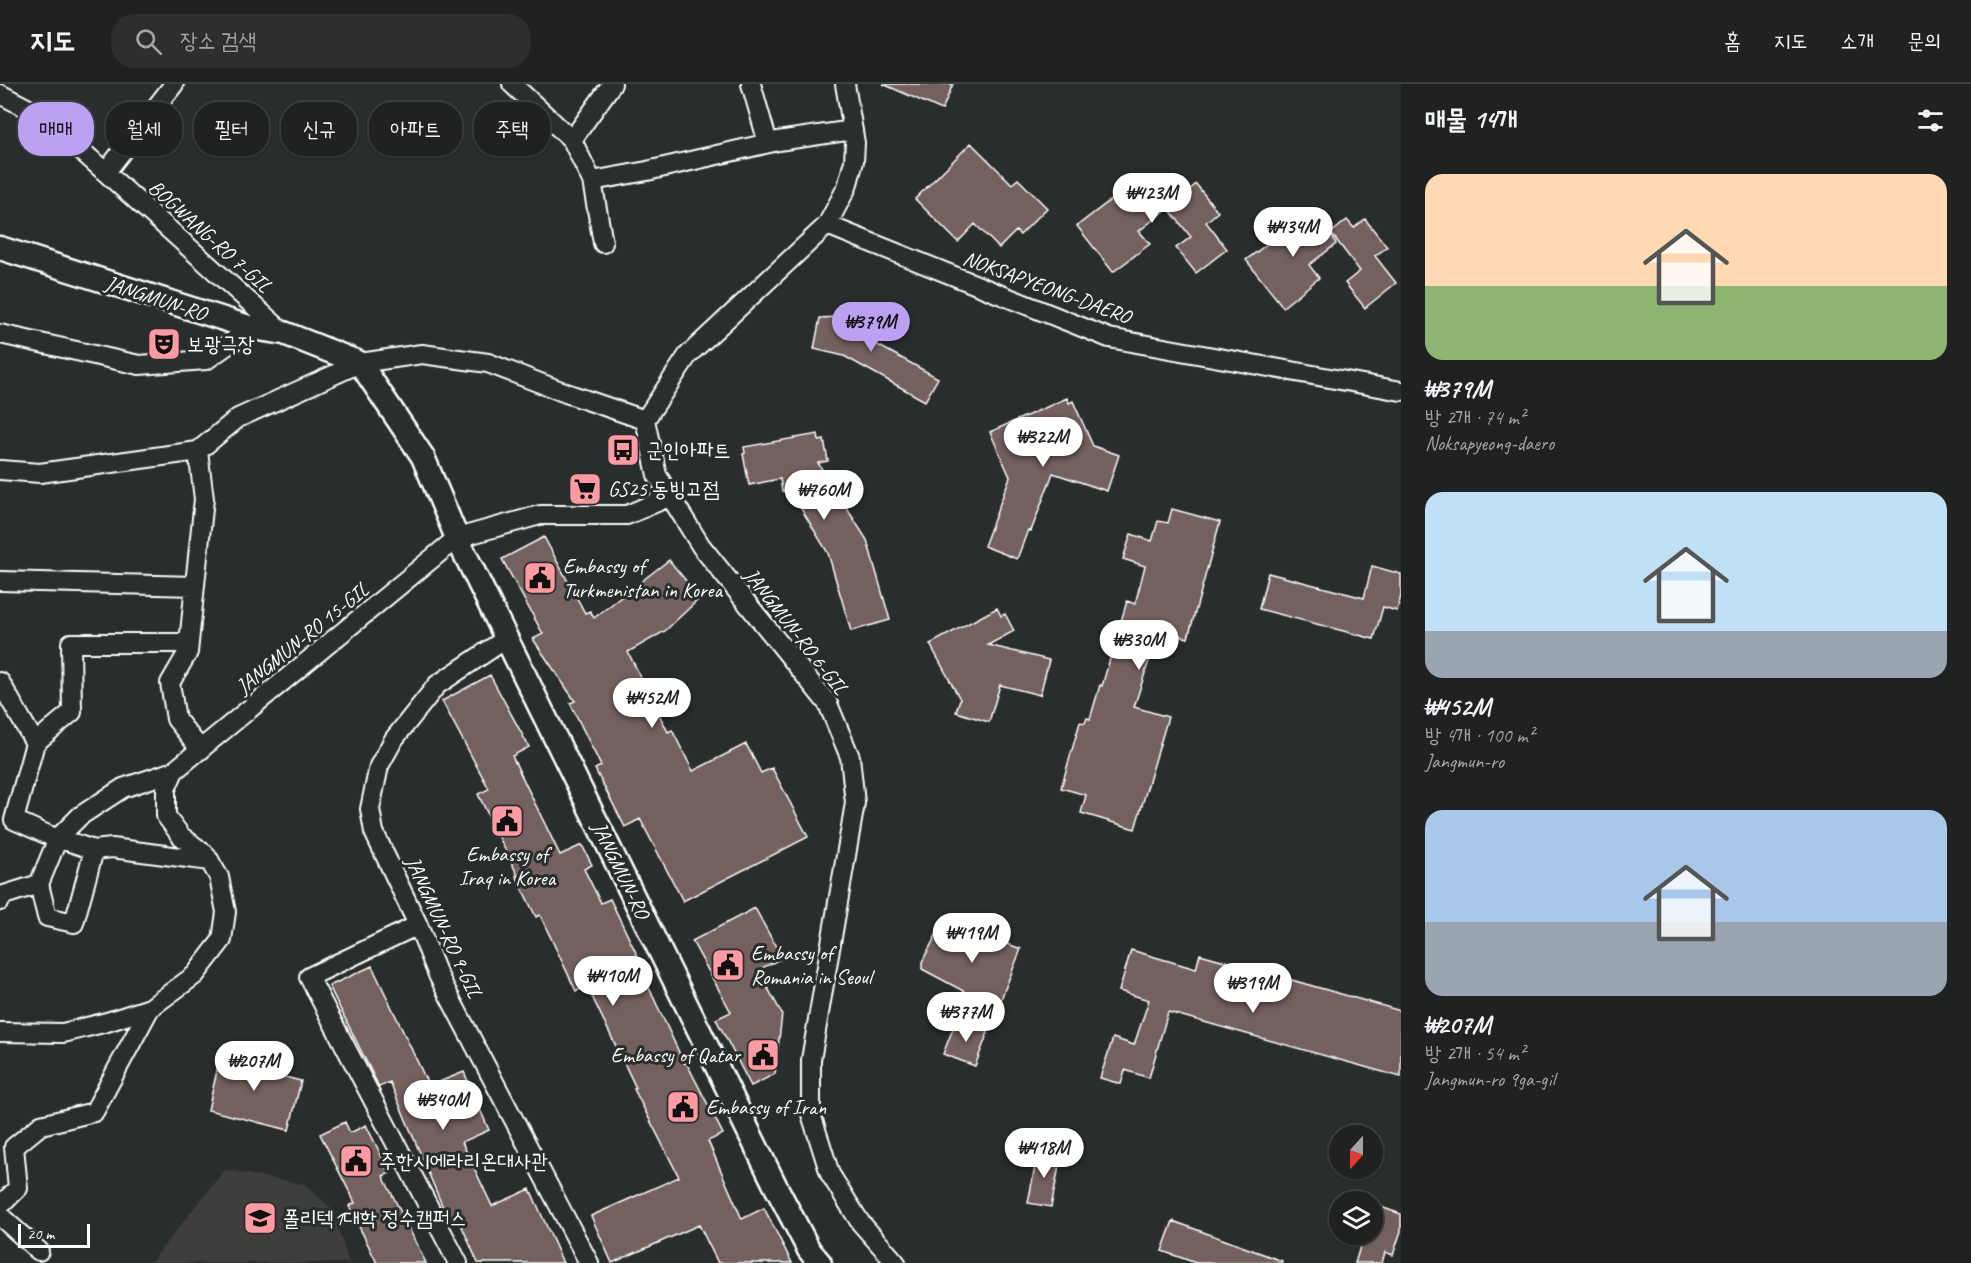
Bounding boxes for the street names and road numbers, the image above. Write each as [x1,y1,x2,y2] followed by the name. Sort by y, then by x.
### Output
[143,174,277,298] street label: BOGWANG-RO 7-GIL
[960,245,1137,330] street label: NOKSAPYEONG-DAERO
[101,269,212,327] street label: JANGMUN-RO
[738,562,853,699] street label: JANGMUN-RO 6-GIL
[230,577,373,700] street label: JANGMUN-RO 15-GIL
[586,816,657,925] street label: JANGMUN-RO
[399,851,488,1002] street label: JANGMUN-RO 9-GIL

